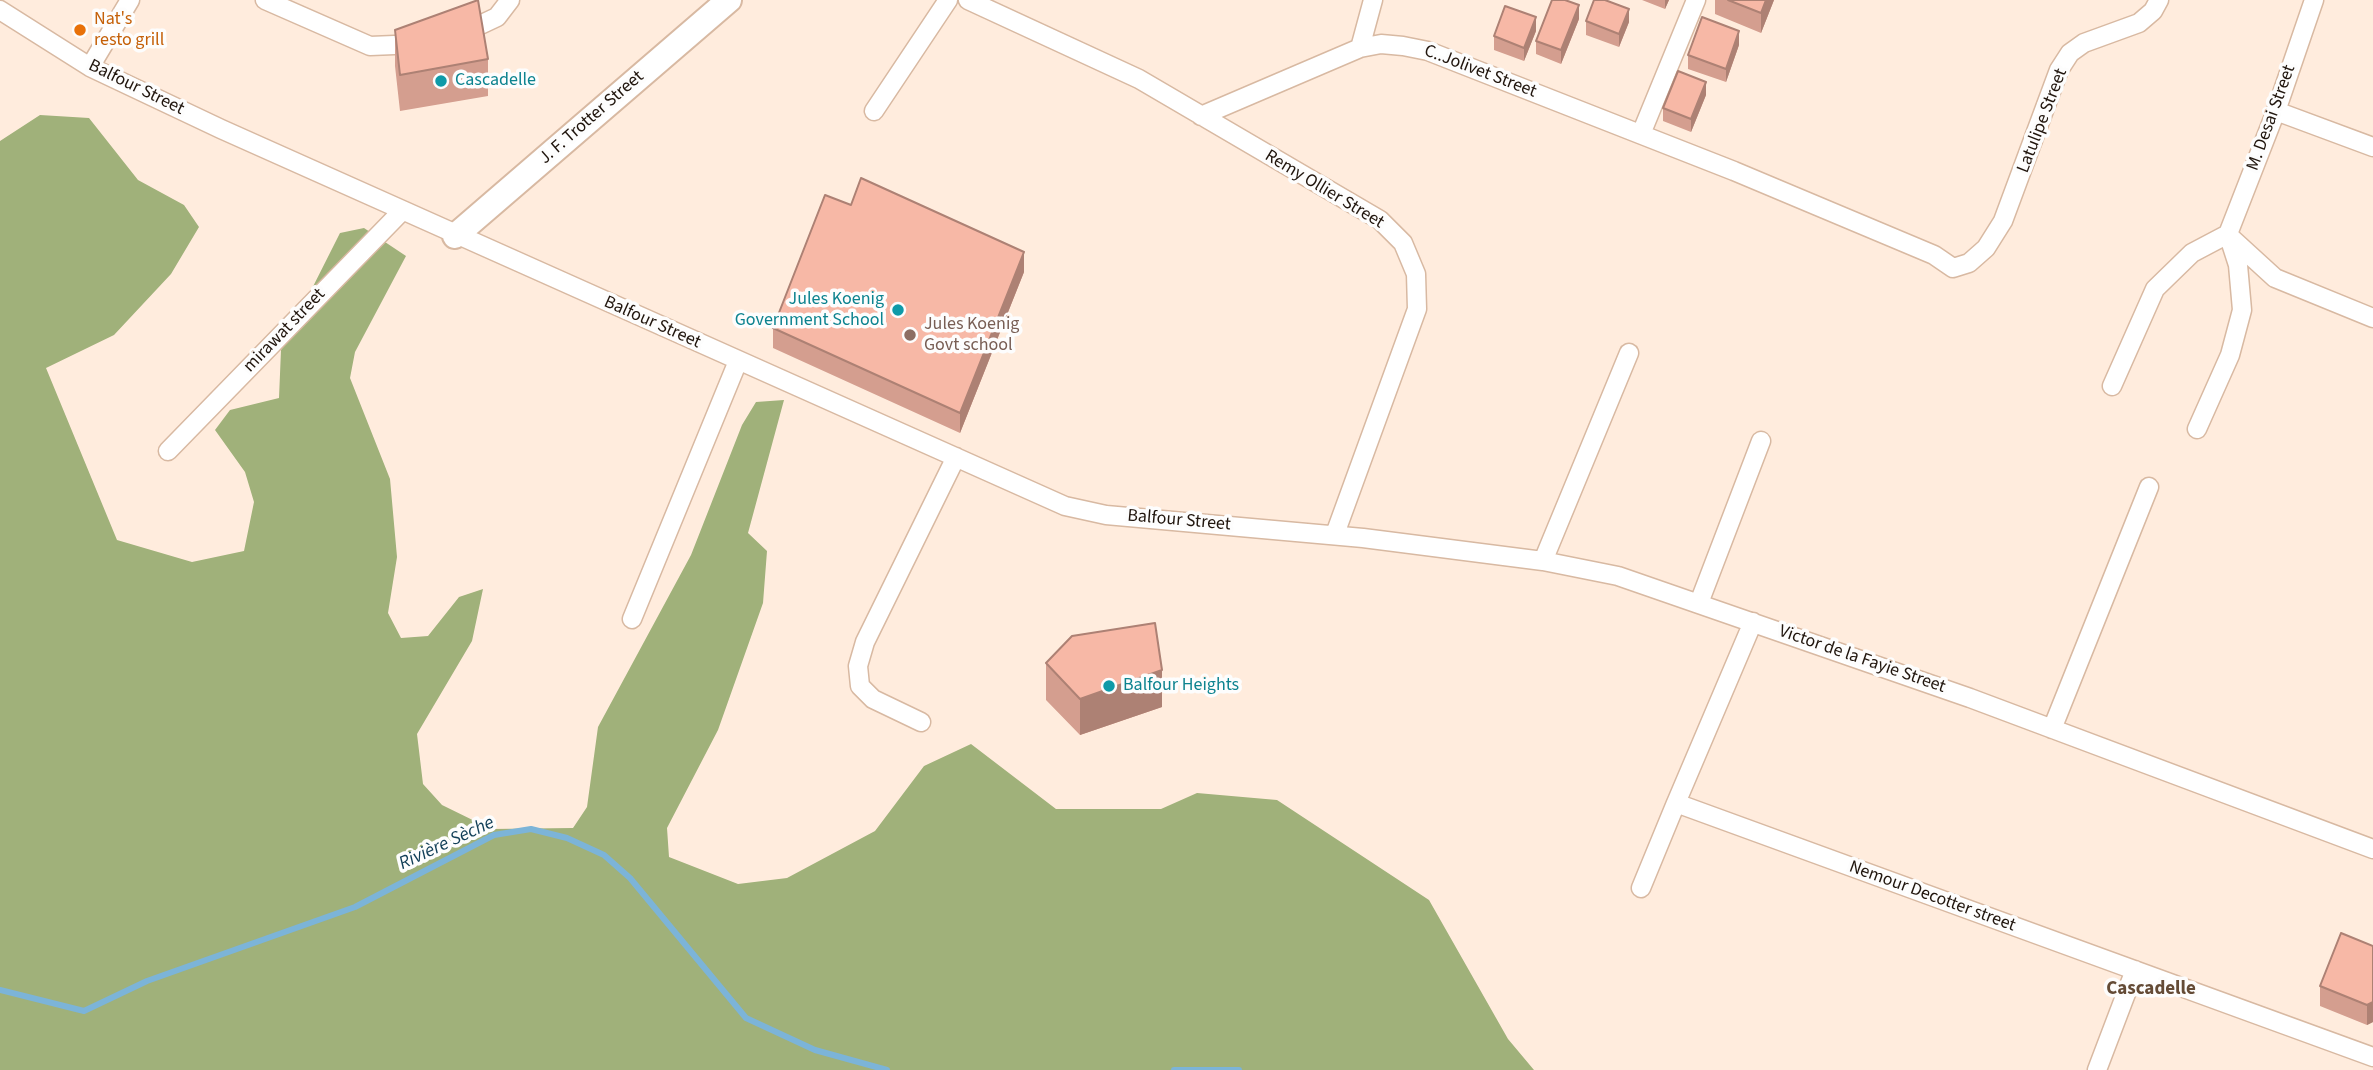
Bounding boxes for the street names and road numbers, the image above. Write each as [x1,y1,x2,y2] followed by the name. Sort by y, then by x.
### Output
[1421,41,1539,103] street label: C..Jolivet Street
[85,56,187,120] street label: Balfour Street
[2243,62,2301,174] street label: M. Desai Street
[2013,66,2073,176] street label: Latulipe Street
[535,67,649,169] street label: J. F. Trotter Street
[1260,146,1388,234] street label: Remy Ollier Street
[240,284,330,378] street label: mirawat street
[600,292,704,354] street label: Balfour Street
[1126,506,1232,536] street label: Balfour Street
[1776,621,1948,699] street label: Victor de la Fayie Street
[1846,857,2018,937] street label: Nemour Decotter street

